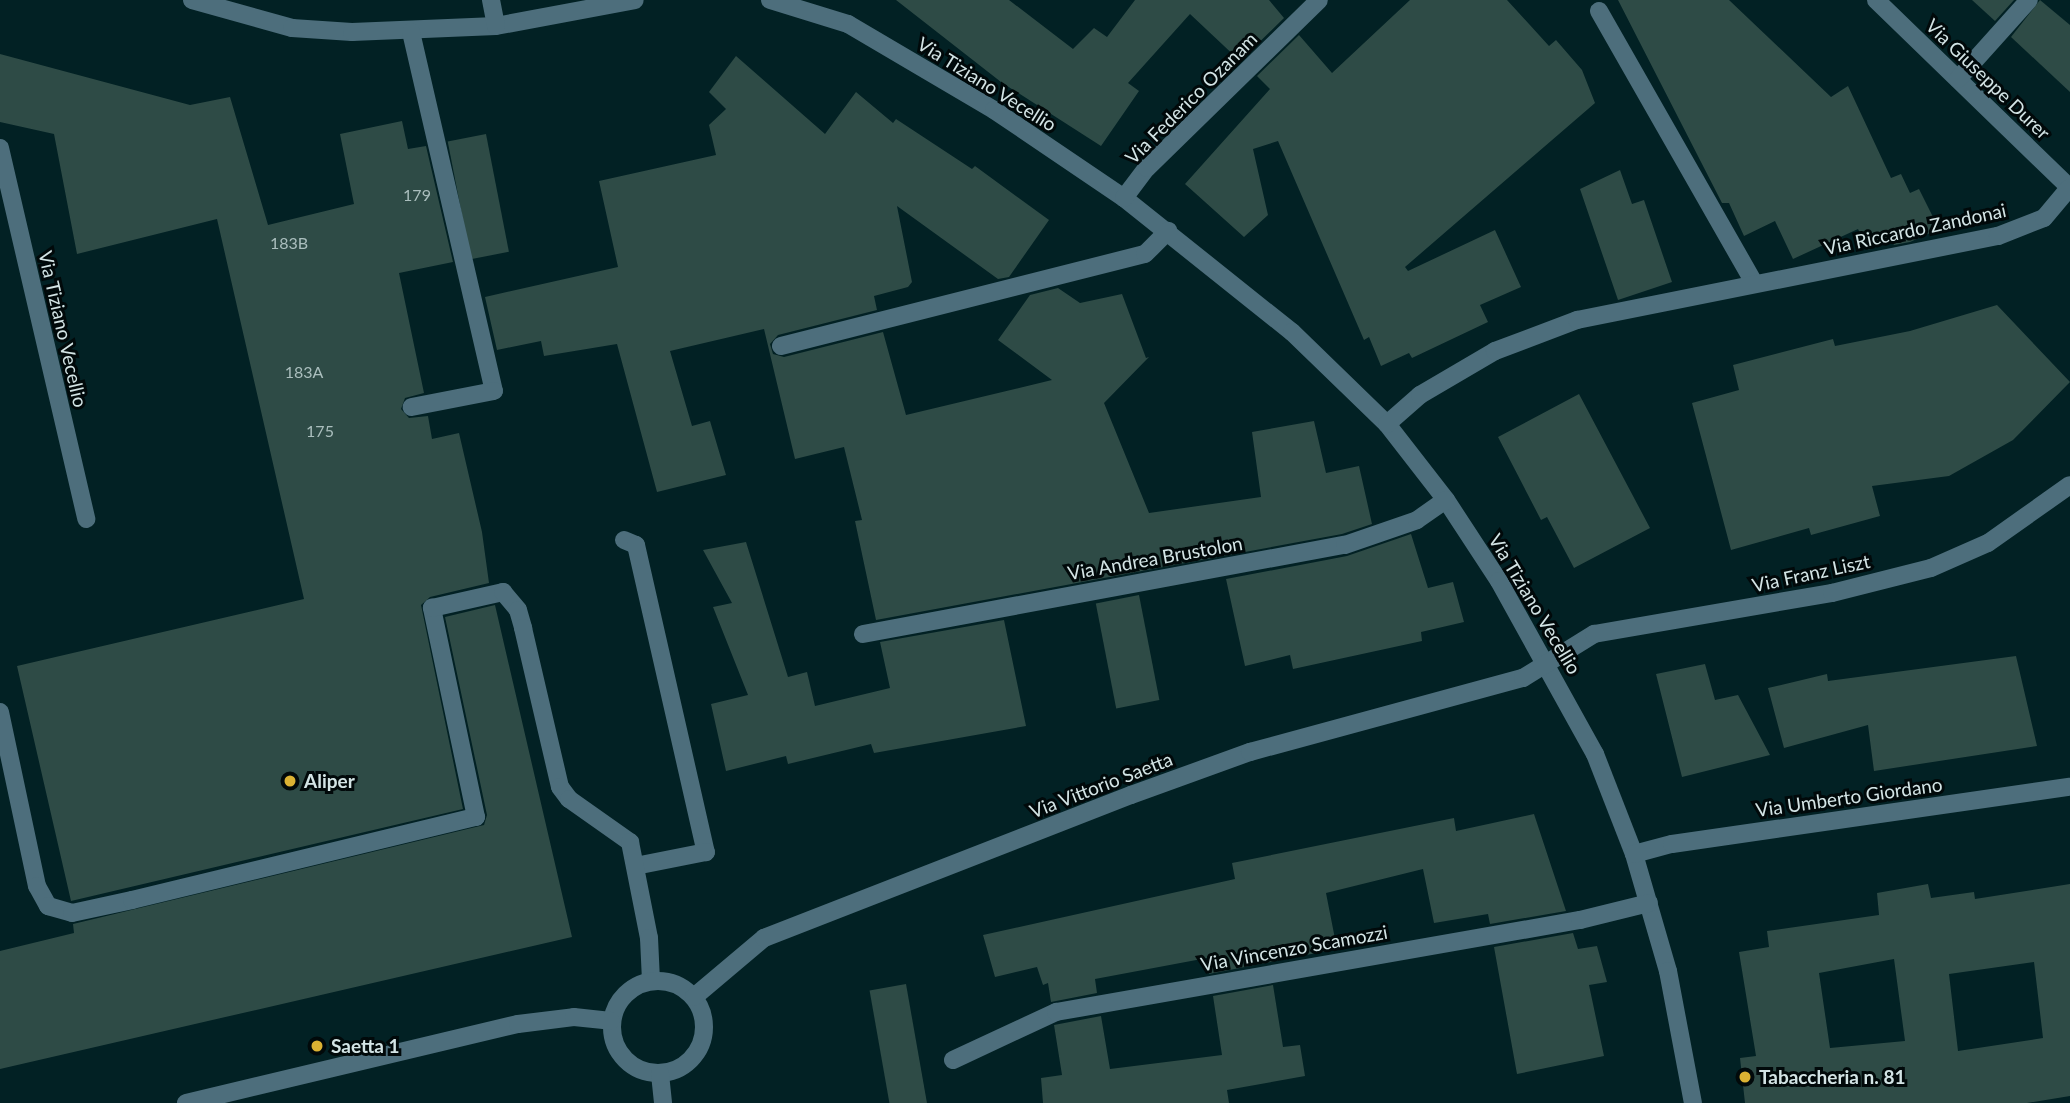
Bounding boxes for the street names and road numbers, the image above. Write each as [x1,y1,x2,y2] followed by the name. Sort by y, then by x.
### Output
[1921,14,2055,144] street label: Via Giuseppe Durer
[1120,27,1262,169] street label: Via Federico Ozanam
[913,32,1061,136] street label: Via Tiziano Vecellio
[1822,199,2008,259] street label: Via Riccardo Zandonai
[34,248,92,410] street label: Via Tiziano Vecellio
[1484,529,1586,679] street label: Via Tiziano Vecellio
[1065,531,1245,585] street label: Via Andrea Brustolon
[1750,549,1872,597] street label: Via Franz Liszt
[1026,747,1176,823] street label: Via Vittorio Saetta
[1754,773,1944,821] street label: Via Umberto Giordano
[1198,920,1390,976] street label: Via Vincenzo Scamozzi

